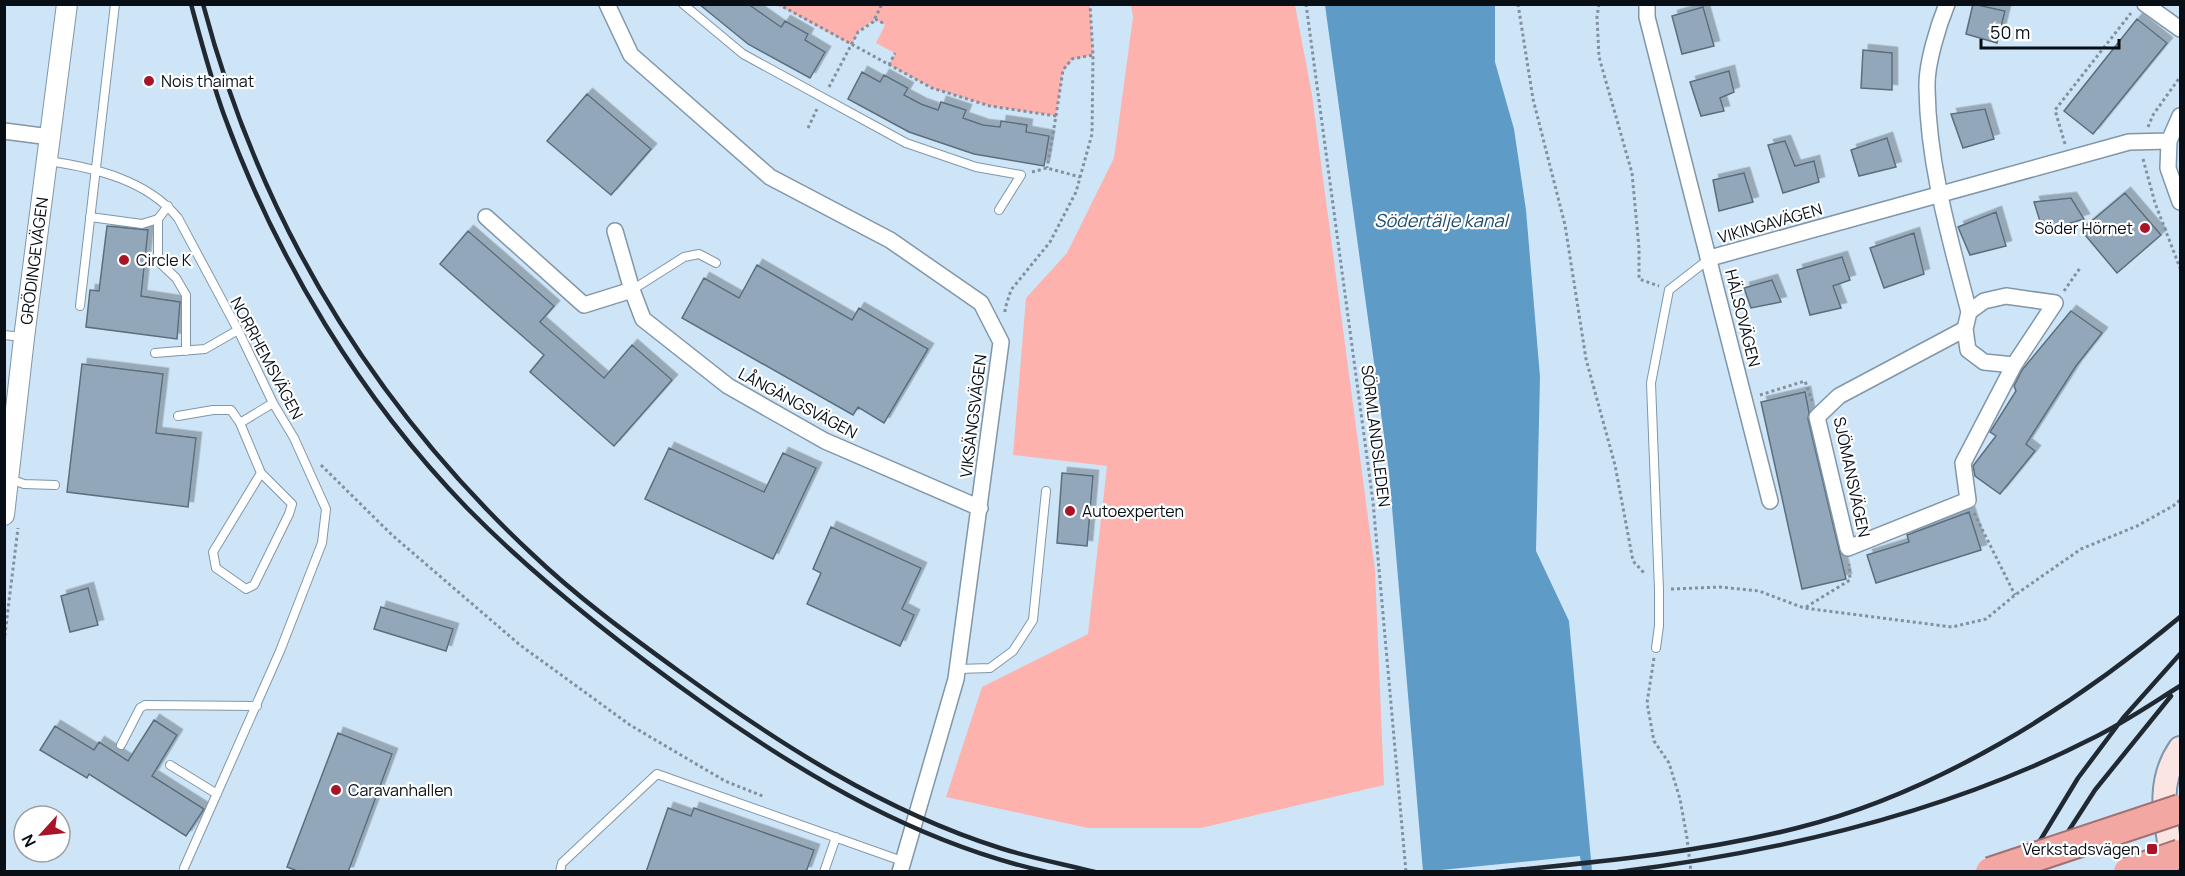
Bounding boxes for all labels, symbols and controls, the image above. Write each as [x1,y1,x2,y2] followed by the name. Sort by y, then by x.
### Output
[1981,12,2119,50] scale bar
[1990,20,2030,44] text: 50 m
[161,70,254,92] place label: Nois thaimat
[142,74,156,88] marker: Nois thaimat
[15,196,53,326] street label: GRÖDINGEVÄGEN
[1715,198,1825,248] street label: VIKINGAVÄGEN
[1374,208,1510,232] water label: Södertälje kanal
[2034,217,2133,239] place label: Söder Hörnet
[2138,221,2152,235] marker: Söder Hörnet
[136,249,192,271] place label: Circle K
[117,253,131,267] marker: Circle K
[1720,267,1766,369] street label: HÄLSOVÄGEN
[225,293,309,423] street label: NORRHEMSVÄGEN
[955,353,991,479] street label: VIKSÄNGSVÄGEN
[735,362,861,444] street label: LÅNGÄNGSVÄGEN
[1356,364,1396,508] street label: SÖRMLANDSLEDEN
[1828,415,1876,539] street label: SJÖMANSVÄGEN
[1082,500,1184,522] place label: Autoexperten
[1063,504,1077,518] marker: Autoexperten
[348,779,453,801] place label: Caravanhallen
[329,783,343,797] marker: Caravanhallen
[12,804,72,864] north arrow
[16,831,41,851] text: N
[2023,838,2140,860] place label: Verkstadsvägen
[2145,842,2159,856] marker: Verkstadsvägen

